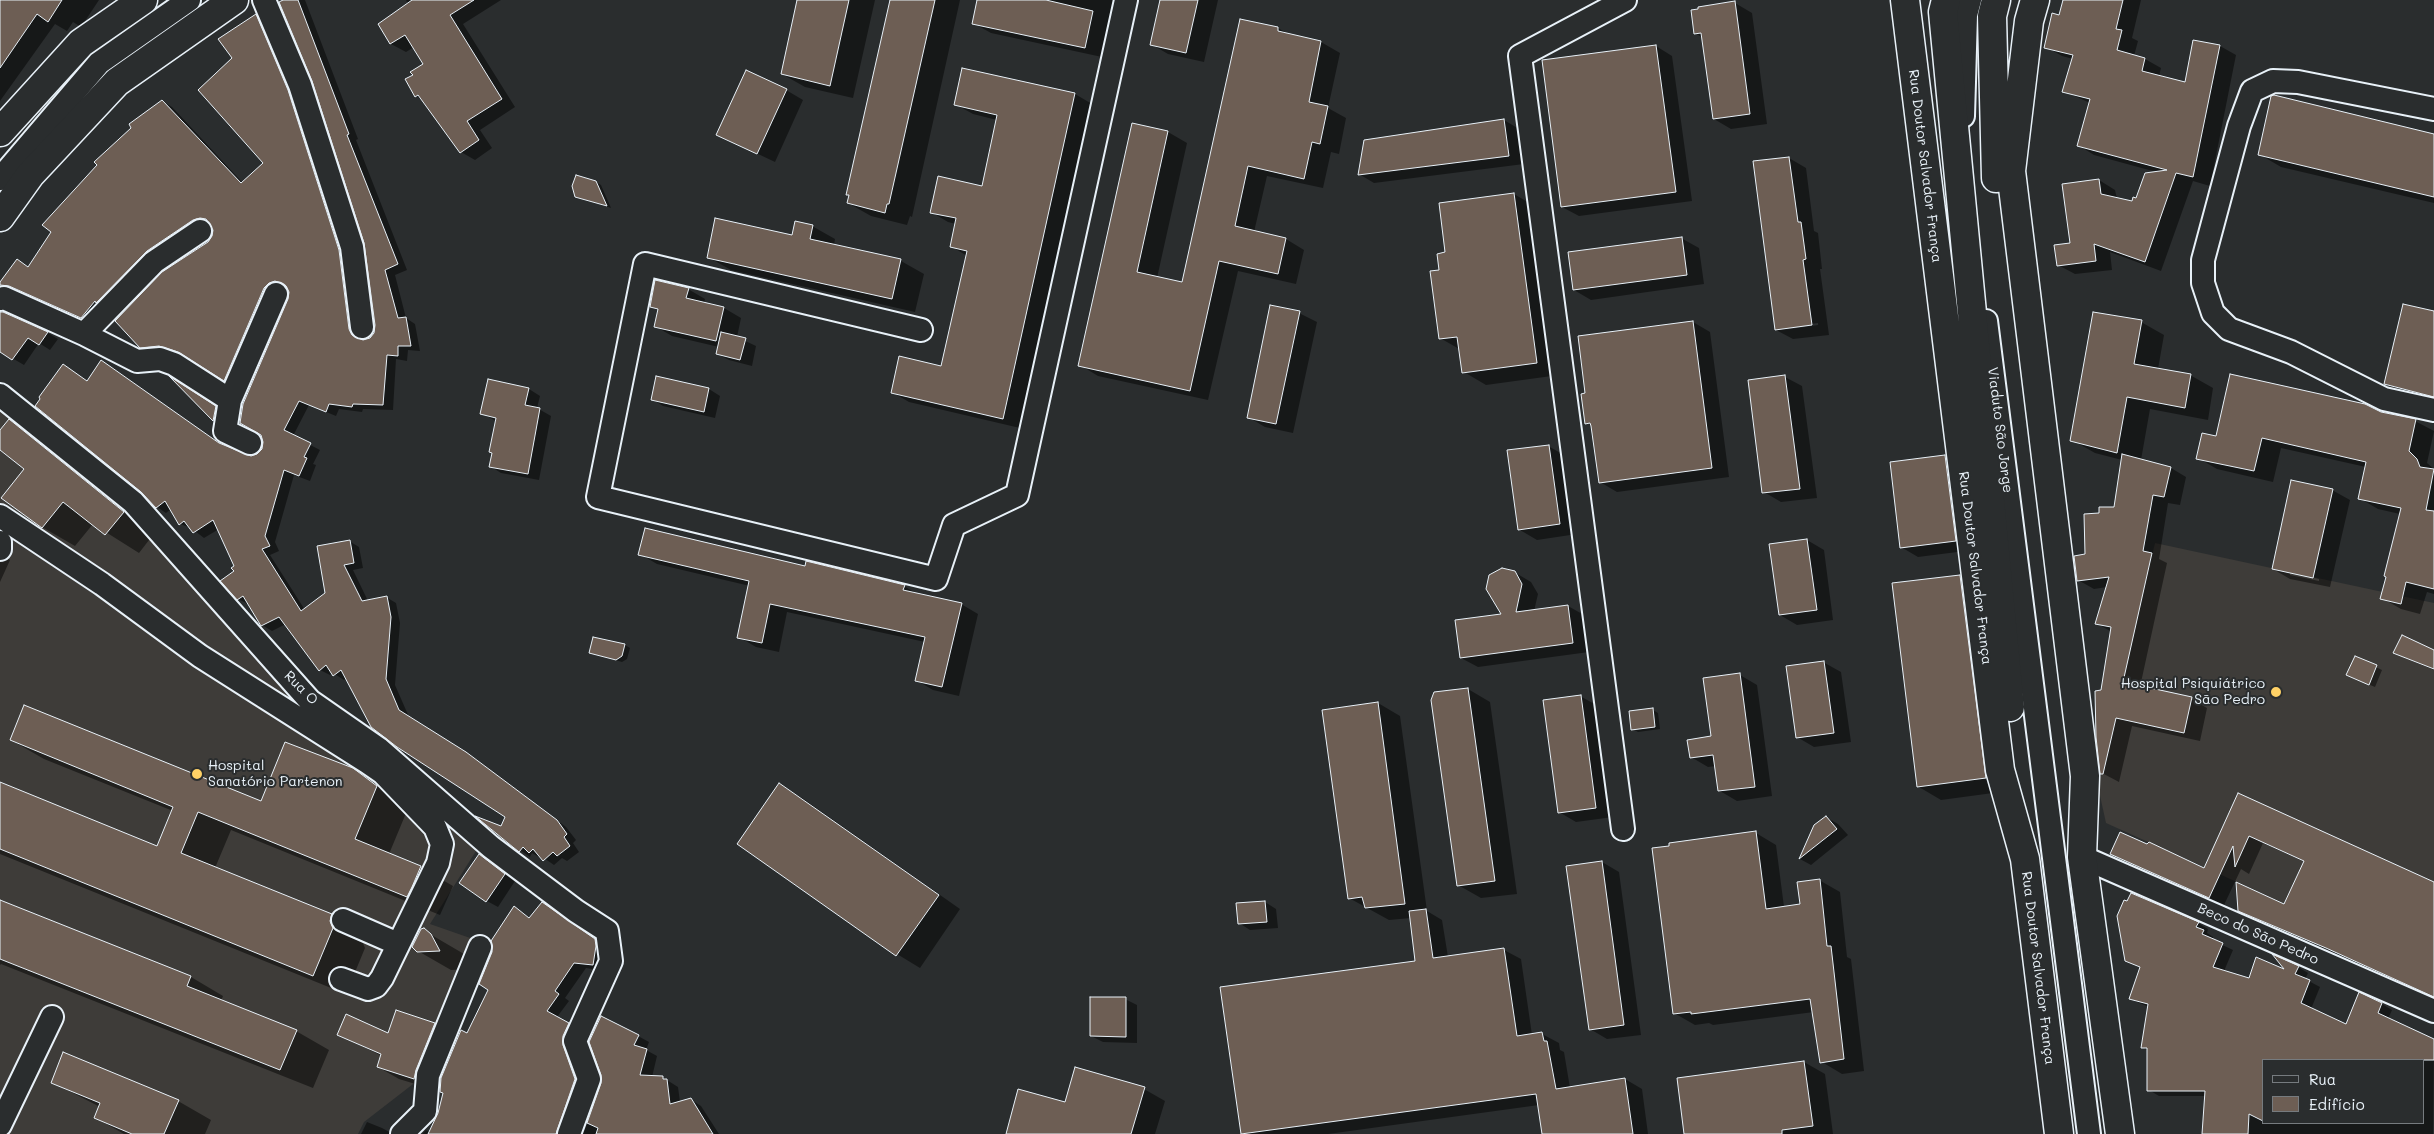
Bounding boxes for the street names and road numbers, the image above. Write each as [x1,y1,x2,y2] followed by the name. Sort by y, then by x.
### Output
[1905,68,1945,264] street label: Rua Doutor Salvador França
[1984,366,2016,494] street label: Viaduto São Jorge
[1955,470,1995,666] street label: Rua Doutor Salvador França
[281,668,321,708] street label: Rua O
[2018,870,2058,1066] street label: Rua Doutor Salvador França
[2195,900,2321,968] street label: Beco do São Pedro

